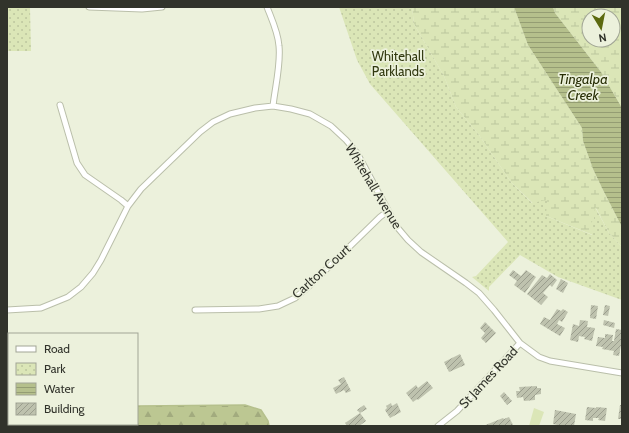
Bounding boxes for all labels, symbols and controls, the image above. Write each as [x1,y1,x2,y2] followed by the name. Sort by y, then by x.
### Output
[581,8,621,48] north arrow
[598,30,608,45] text: N
[372,48,425,79] park label: Whitehall Parklands
[558,70,608,104] water label: Tingalpa Creek
[342,140,406,232] street label: Whitehall Avenue
[288,240,354,301] street label: Carlton Court
[8,333,138,425] legend
[44,341,70,356] text: Road
[455,343,521,411] street label: St James Road
[44,361,66,376] text: Park
[44,381,75,396] text: Water
[44,401,86,416] text: Building

